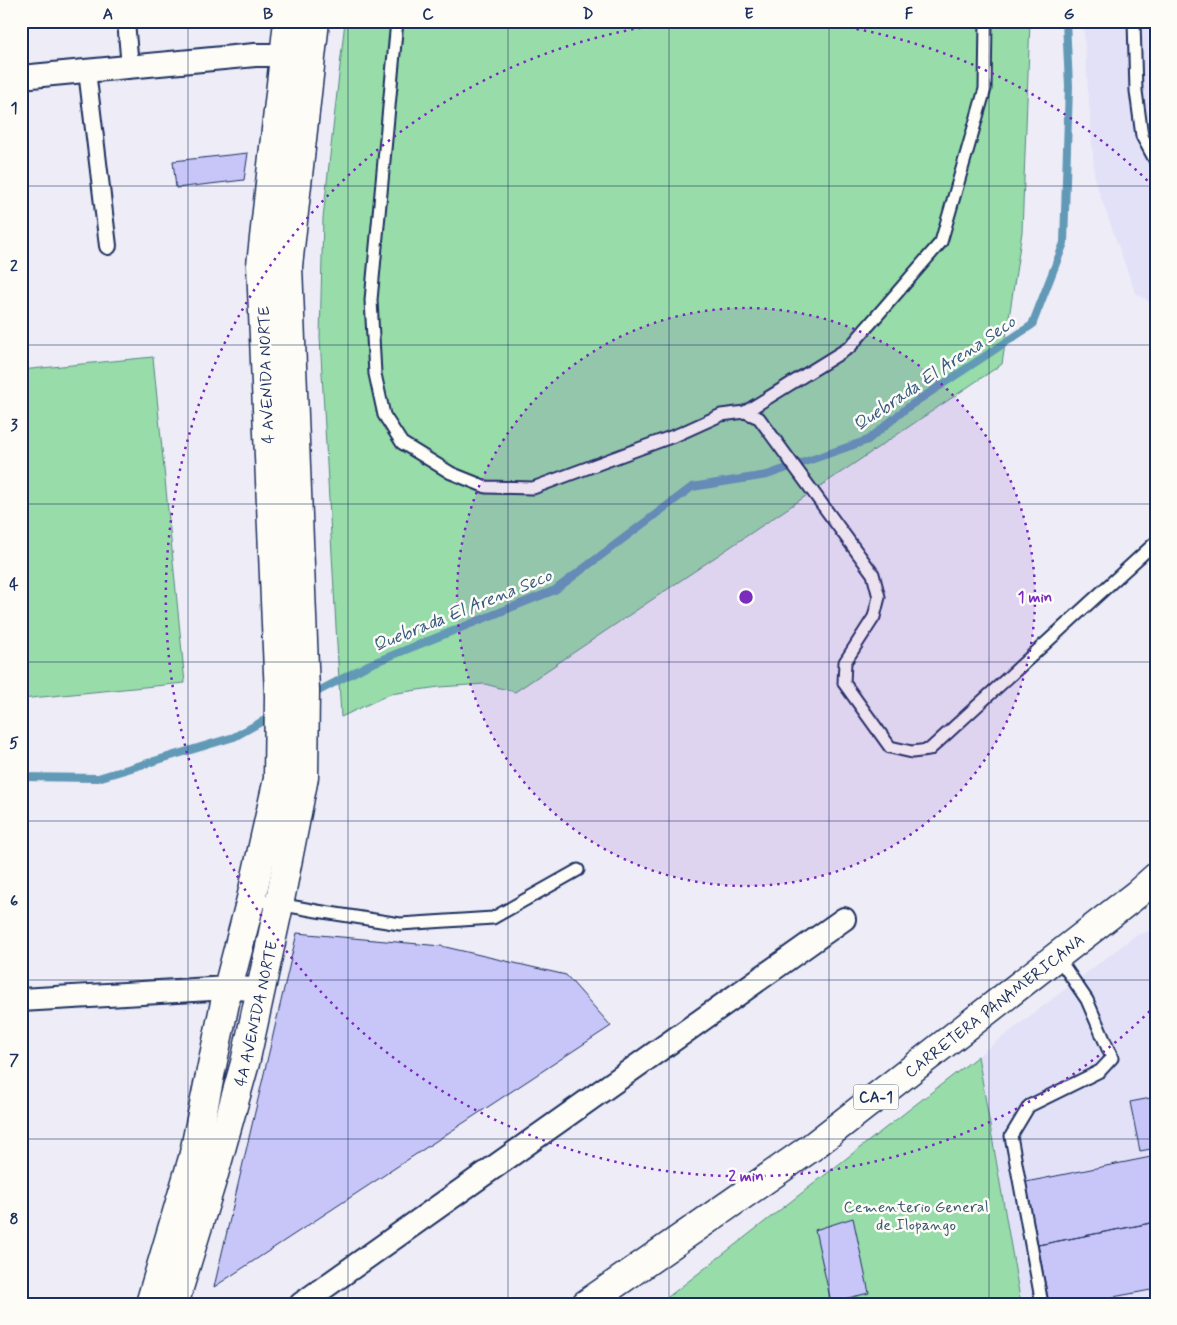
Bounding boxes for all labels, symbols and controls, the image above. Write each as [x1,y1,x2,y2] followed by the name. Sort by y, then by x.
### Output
[103,4,113,25] text: A
[263,4,273,25] text: B
[422,4,434,25] text: C
[582,4,594,25] text: D
[744,4,754,25] text: E
[905,4,914,25] text: F
[1064,4,1075,25] text: G
[10,98,18,119] text: 1
[10,256,18,277] text: 2
[254,306,279,444] street label: 4 AVENIDA NORTE
[849,310,1022,437] water label: Quebrada El Arena Seco
[10,415,18,436] text: 3
[369,563,557,658] water label: Quebrada El Arena Seco
[9,574,19,595] text: 4
[737,588,755,606] centre of rings
[1018,588,1052,608] text: 1 min
[9,733,19,754] text: 5
[10,891,18,912] text: 6
[901,930,1089,1083] street label: CARRETERA PANAMERICANA
[230,939,283,1089] street label: 4A AVENIDA NORTE
[9,1050,19,1071] text: 7
[854,1084,898,1110] road number: CA-1
[728,1167,764,1187] text: 2 min
[843,1197,989,1236] park label: Cementerio General de Ilopango
[9,1209,19,1230] text: 8

